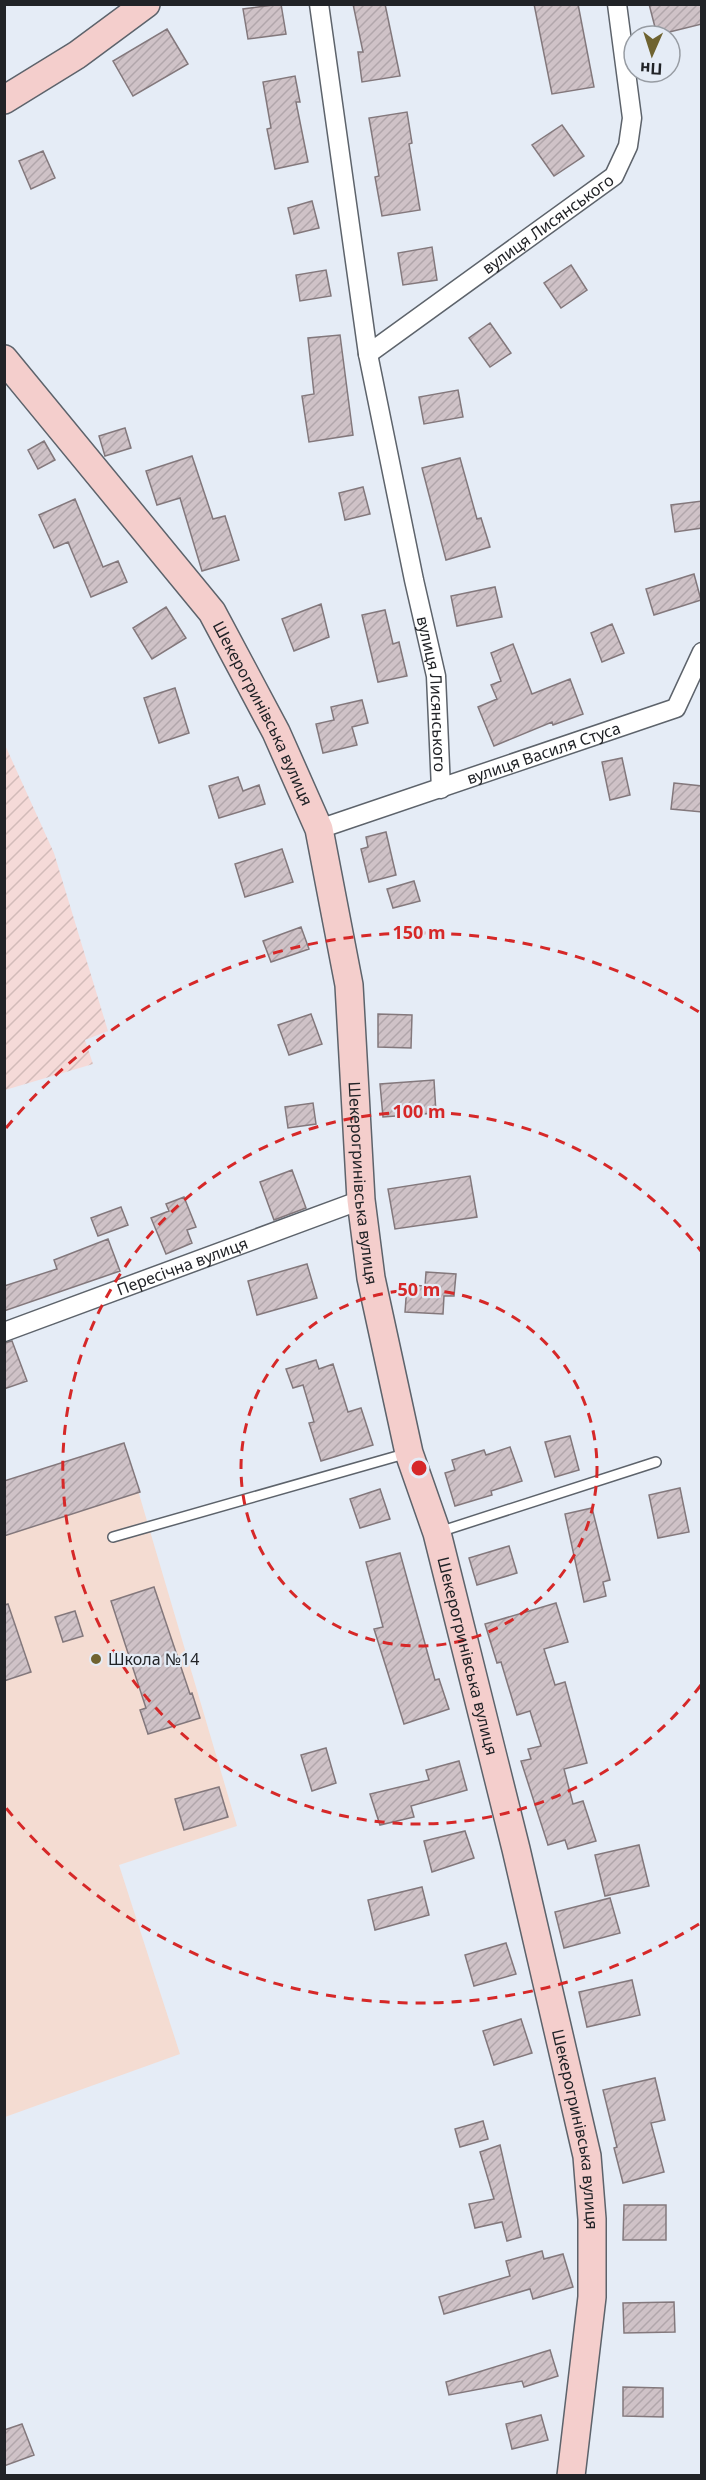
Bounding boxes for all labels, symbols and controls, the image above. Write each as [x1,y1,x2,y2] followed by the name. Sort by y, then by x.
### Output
[622,24,682,84] north arrow
[639,57,663,81] text: Пн
[478,169,618,279] street label: вулиця Лисянського
[412,614,451,773] street label: вулиця Лисянського
[208,617,318,809] street label: Шекерогринівська вулиця
[464,717,623,789] street label: вулиця Василя Стуса
[392,920,446,944] text: 150 m
[343,1081,383,1287] street label: Шекерогринівська вулиця
[392,1099,446,1123] text: 100 m
[114,1232,251,1300] street label: Пересічна вулиця
[398,1277,440,1301] text: 50 m
[409,1458,429,1478] centre of rings
[432,1554,503,1757] street label: Шекерогринівська вулиця
[108,1648,199,1670] place label: Школа №14
[89,1652,103,1666] marker: Школа №14
[547,2027,603,2230] street label: Шекерогринівська вулиця

